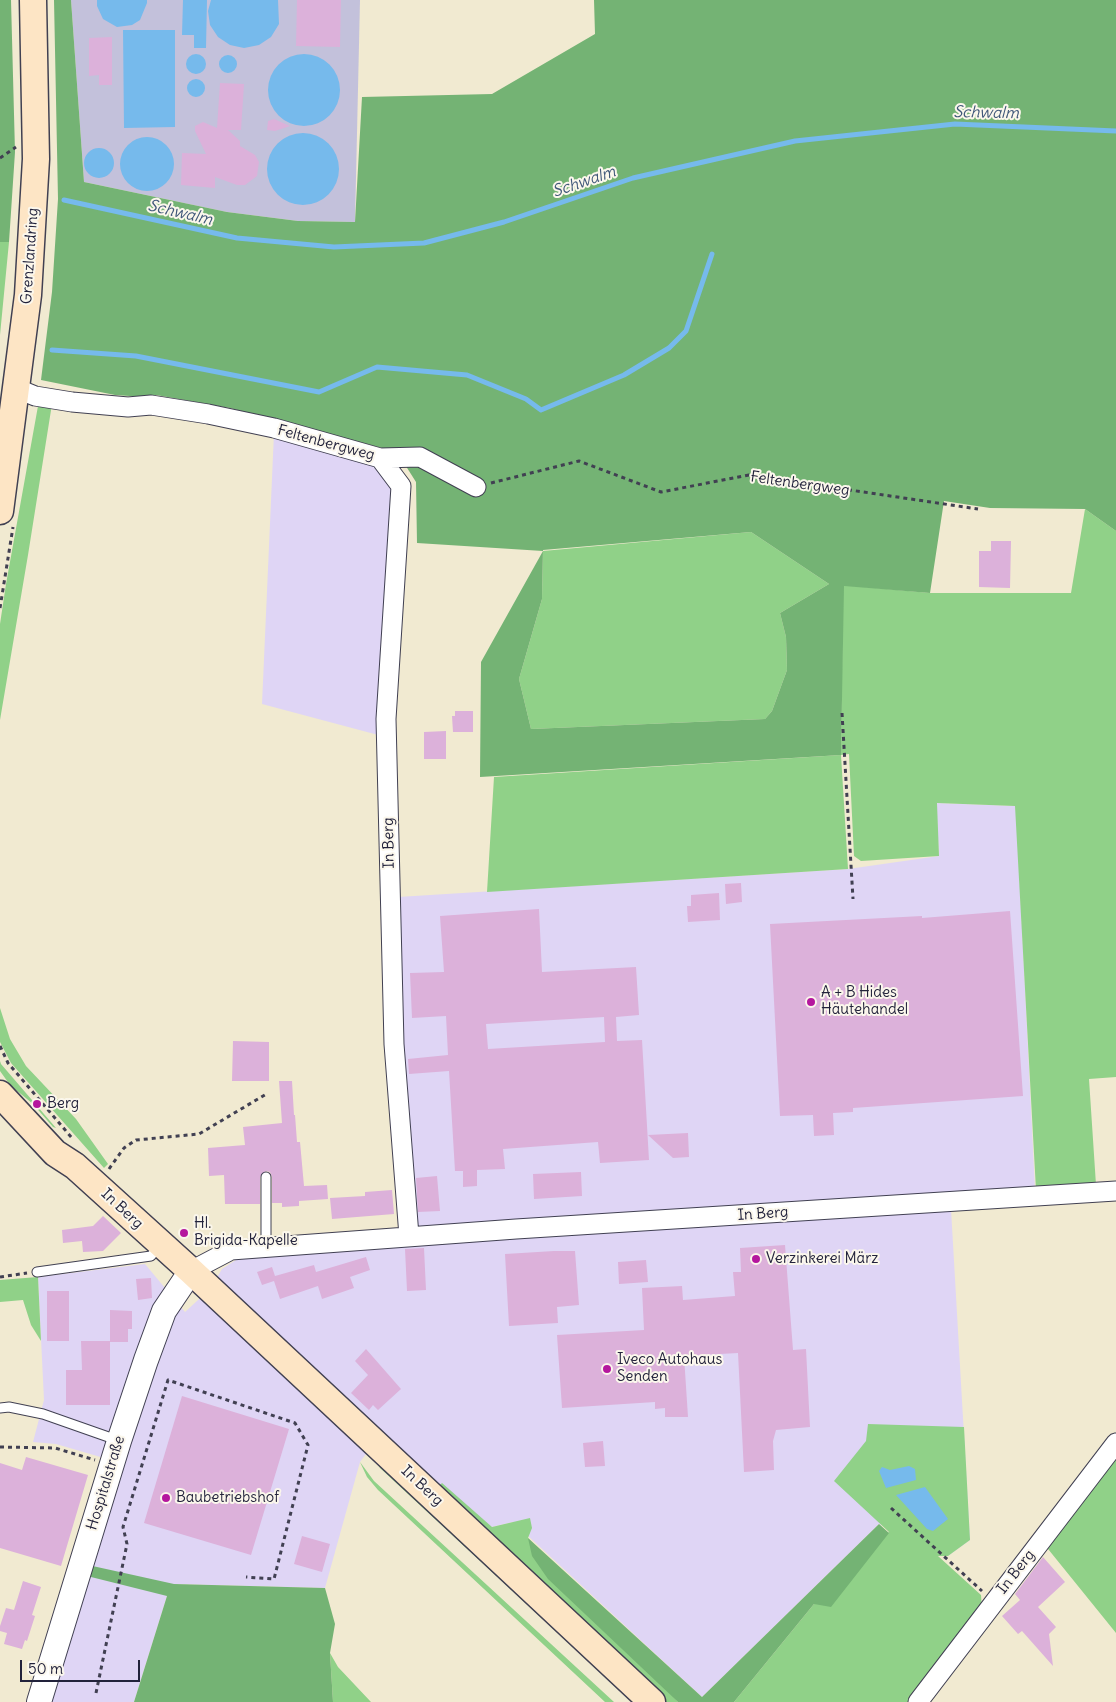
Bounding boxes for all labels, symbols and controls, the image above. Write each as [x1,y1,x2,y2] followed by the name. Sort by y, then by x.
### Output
[953,103,1019,123] water label: Schwalm
[550,162,618,202] water label: Schwalm
[146,196,214,230] water label: Schwalm
[18,207,42,305] street label: Grenzlandring
[276,421,376,465] street label: Feltenbergweg
[749,468,851,500] street label: Feltenbergweg
[380,817,398,869] street label: In Berg
[821,984,908,1019] place label: A + B Hides Häutehandel
[805,996,817,1008] marker: A + B Hides Häutehandel
[47,1095,79,1113] place label: Berg
[31,1098,43,1110] marker: Berg
[97,1185,147,1233] street label: In Berg
[737,1203,789,1225] street label: In Berg
[194,1215,298,1250] place label: Hl. Brigida-Kapelle
[178,1227,190,1239] marker: Hl. Brigida-Kapelle
[766,1250,878,1268] place label: Verzinkerei März
[750,1253,762,1265] marker: Verzinkerei März
[617,1351,722,1386] place label: Iveco Autohaus Senden
[601,1363,613,1375] marker: Iveco Autohaus Senden
[83,1434,129,1532] street label: Hospitalstraße
[397,1462,447,1510] street label: In Berg
[176,1489,279,1507] place label: Baubetriebshof
[160,1492,172,1504] marker: Baubetriebshof
[993,1546,1039,1598] street label: In Berg
[22,1650,142,1682] scale bar
[28,1659,63,1678] text: 50 m

